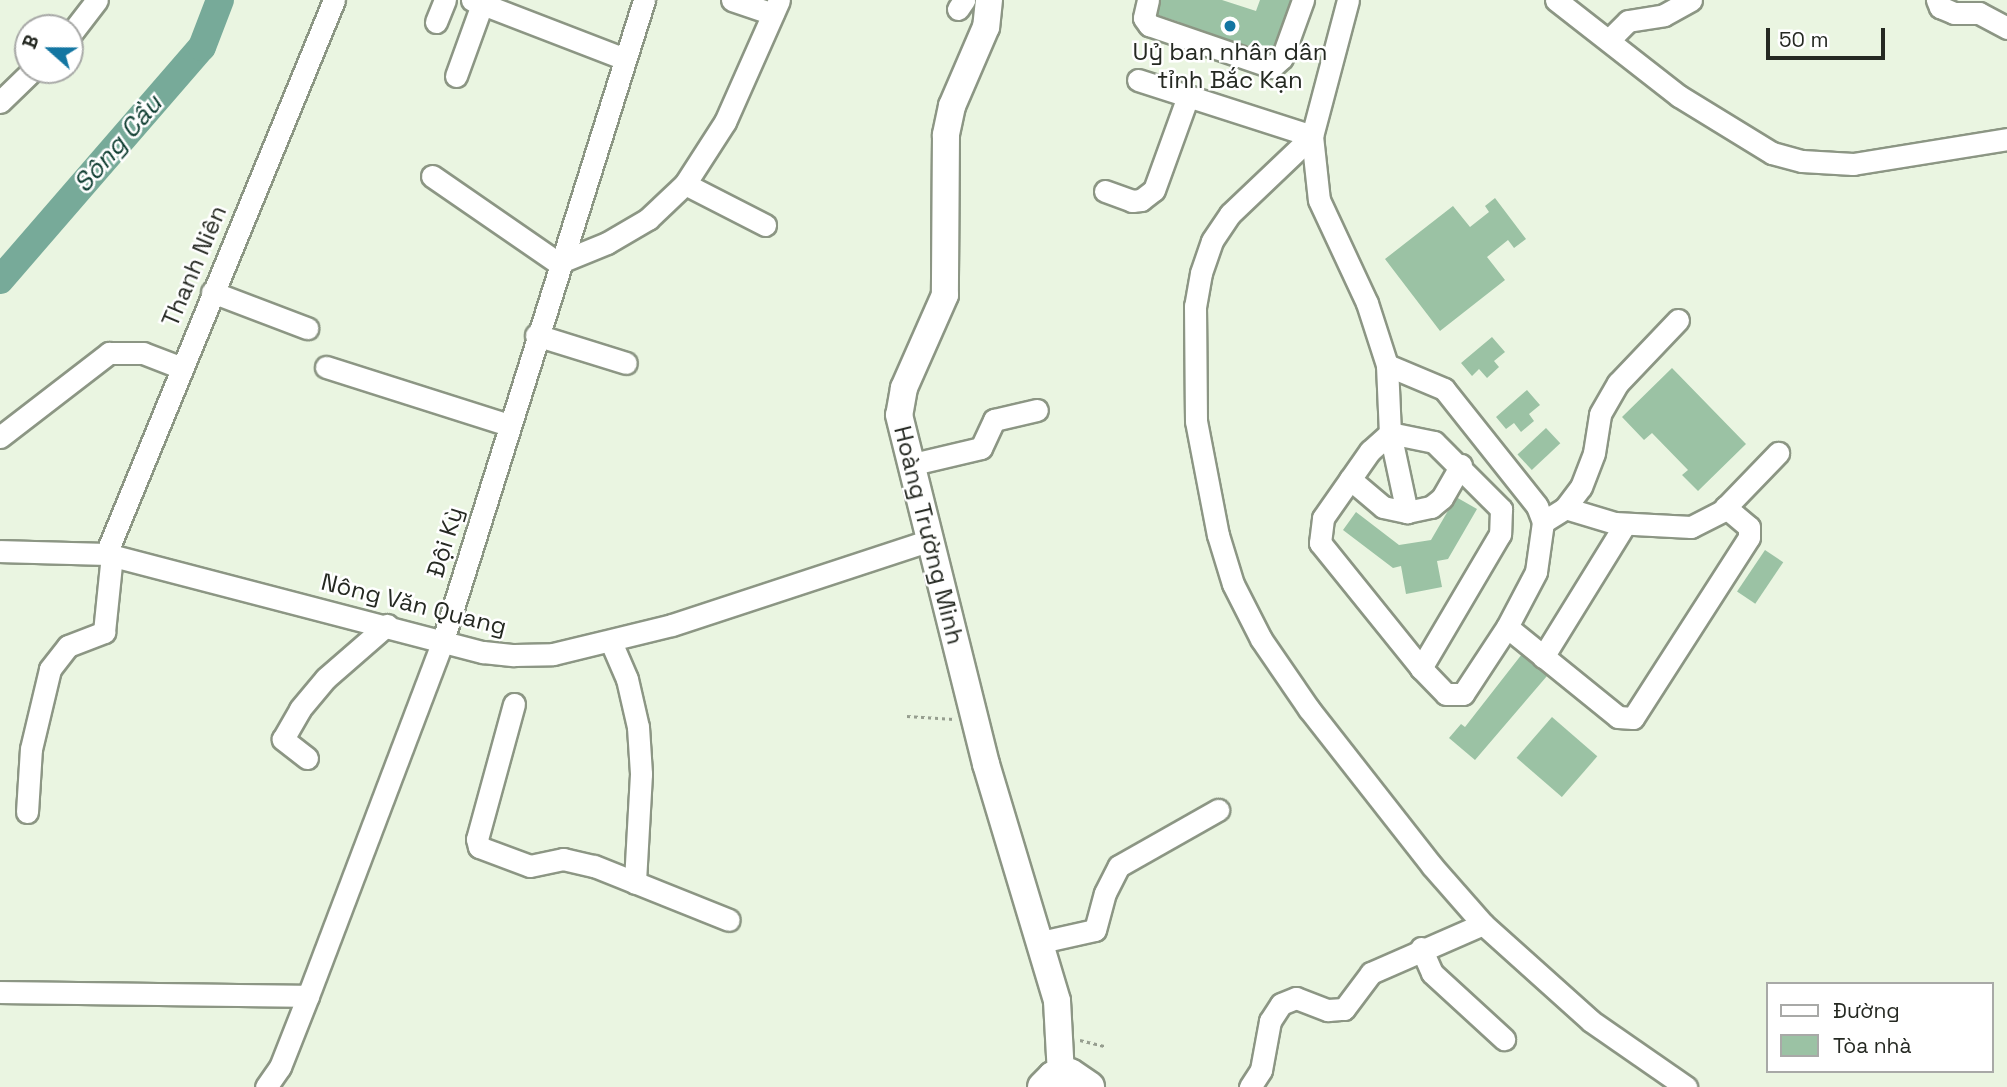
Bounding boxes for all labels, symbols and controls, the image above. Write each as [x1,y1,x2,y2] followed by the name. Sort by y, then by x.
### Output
[14,14,84,84] north arrow
[1769,14,1888,58] scale bar
[1222,18,1238,34] marker: Uỷ ban nhân dân tỉnh Bắc Kạn
[1779,26,1829,53] text: 50 m
[17,32,45,52] text: B
[1132,38,1328,94] place label: Uỷ ban nhân dân tỉnh Bắc Kạn
[67,89,169,199] water label: Sông Cầu
[156,201,232,331] street label: Thanh Niên
[888,422,970,648] street label: Hoàng Trường Minh
[421,503,469,581] street label: Đội Kỳ
[318,567,510,641] street label: Nông Văn Quang
[1766,982,1993,1073] legend
[1833,997,1900,1024] text: Đường
[1833,1032,1912,1059] text: Tòa nhà

